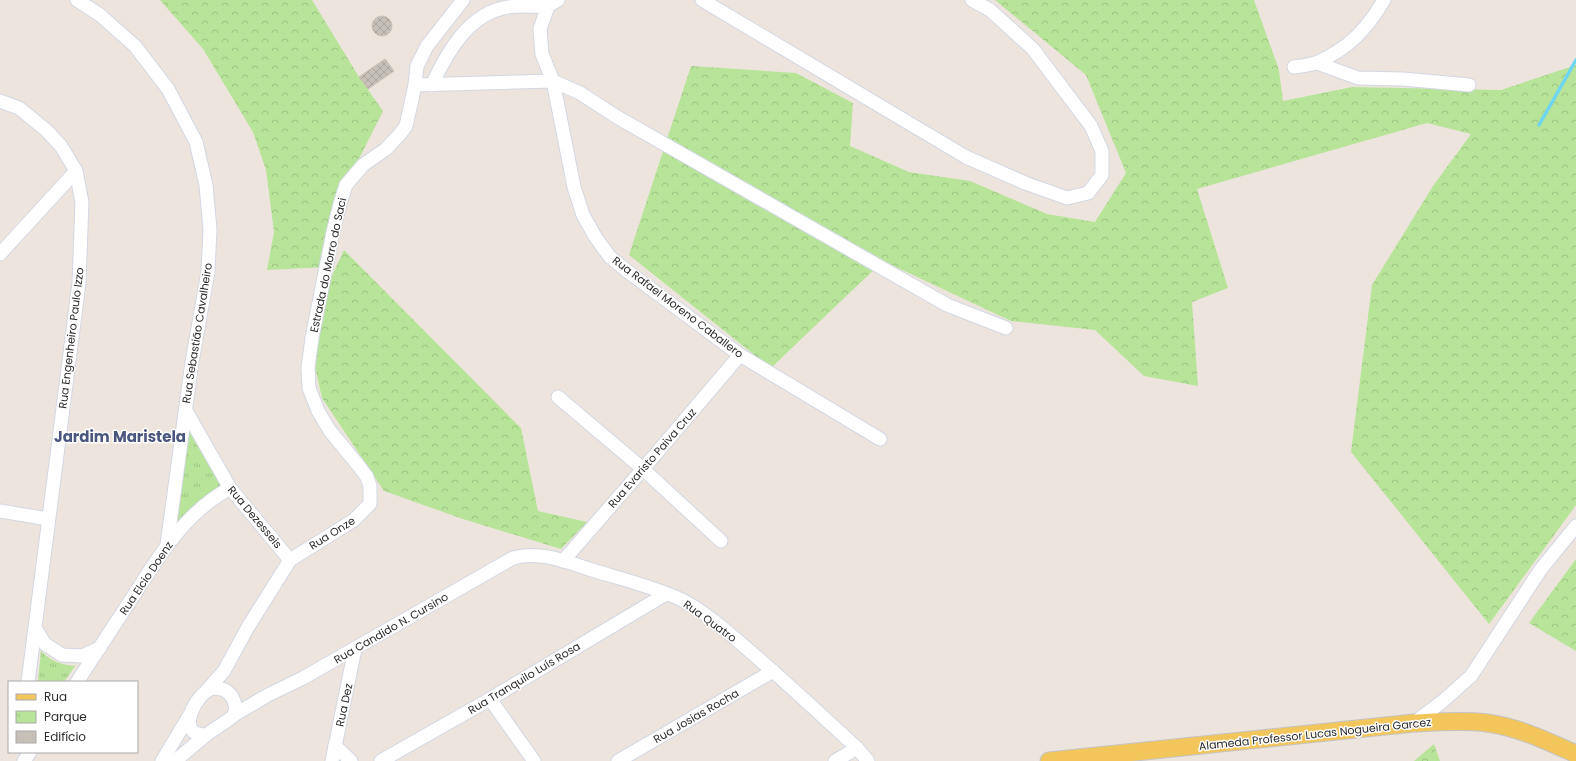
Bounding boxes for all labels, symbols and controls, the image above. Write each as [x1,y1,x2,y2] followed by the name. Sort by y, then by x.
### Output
[306,196,350,334] street label: Estrada do Morro do Saci
[609,252,747,362] street label: Rua Rafael Moreno Caballero
[178,262,216,404] street label: Rua Sebastião Cavalheiro
[54,267,88,409] street label: Rua Engenheiro Paulo Izzo
[604,405,700,511] street label: Rua Evaristo Paiva Cruz
[54,426,186,447] district label: Jardim Maristela
[224,482,286,552] street label: Rua Dezesseis
[306,512,358,553] street label: Rua Onze
[115,538,177,618] street label: Rua Elcio Doenz
[331,589,451,667] street label: Rua Candido N. Cursino
[680,596,740,646] street label: Rua Quatro
[465,638,583,718] street label: Rua Tranquilo Luís Rosa
[8,681,138,753] legend
[332,682,356,728] street label: Rua Dez
[650,685,742,747] street label: Rua Josias Rocha
[44,688,67,705] text: Rua
[44,708,87,725] text: Parque
[1198,714,1432,754] street label: Alameda Professor Lucas Nogueira Garcez
[44,728,86,745] text: Edifício

